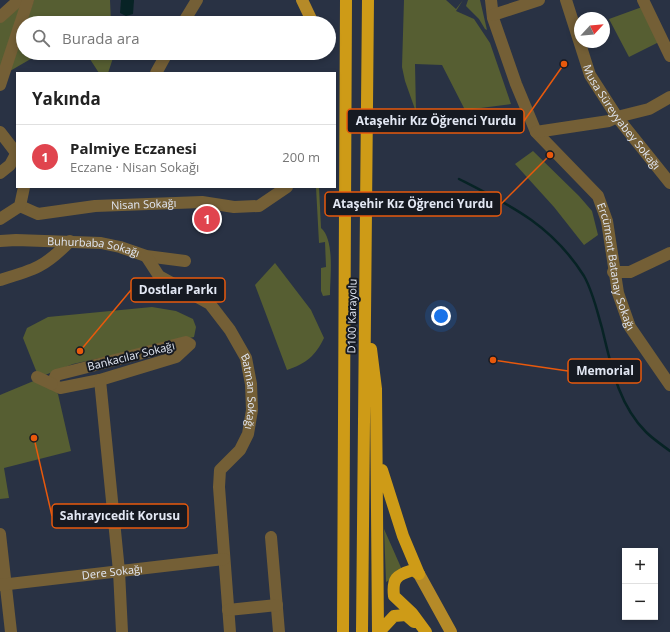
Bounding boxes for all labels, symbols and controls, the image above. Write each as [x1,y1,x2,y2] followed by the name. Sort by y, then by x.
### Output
[574,12,610,48] north arrow
[16,16,336,60] search box
[30,27,52,49] icon: search
[62,28,140,48] text: Burada ara
[580,62,664,172] street label: Musa Süreyyabey Sokağı
[32,87,101,110] text: Yakında
[347,109,524,133] callout: Ataşehir Kız Öğrenci Yurdu
[356,112,516,129] text: Ataşehir Kız Öğrenci Yurdu
[70,138,197,158] text: Palmiye Eczanesi
[41,148,49,166] text: 1
[282,148,320,166] text: 200 m
[70,158,199,176] text: Eczane · Nisan Sokağı
[325,192,501,216] callout: Ataşehi̇r Kız Öğrenci̇ Yurdu
[111,195,177,212] street label: Nisan Sokağı
[333,195,493,212] text: Ataşehi̇r Kız Öğrenci̇ Yurdu
[594,201,638,333] street label: Ercüment Batanay Sokağı
[194,204,220,234] pin: 1
[47,233,142,260] street label: Buhurbaba Sokağı
[131,278,225,302] callout: Dostlar Parkı
[343,278,360,354] street label: D100 Karayolu
[139,281,217,298] text: Dostlar Parkı
[431,306,451,326] your location
[86,337,176,374] street label: Bankacılar Sokağı
[238,350,260,431] street label: Batman Sokağı
[568,359,641,383] callout: Memorial
[576,362,634,379] text: Memorial
[52,504,188,528] callout: Sahrayıcedit Korusu
[60,507,180,524] text: Sahrayıcedit Korusu
[622,548,658,620] map controls
[622,548,658,584] button: +
[81,561,143,582] street label: Dere Sokağı
[622,584,658,620] button: −

